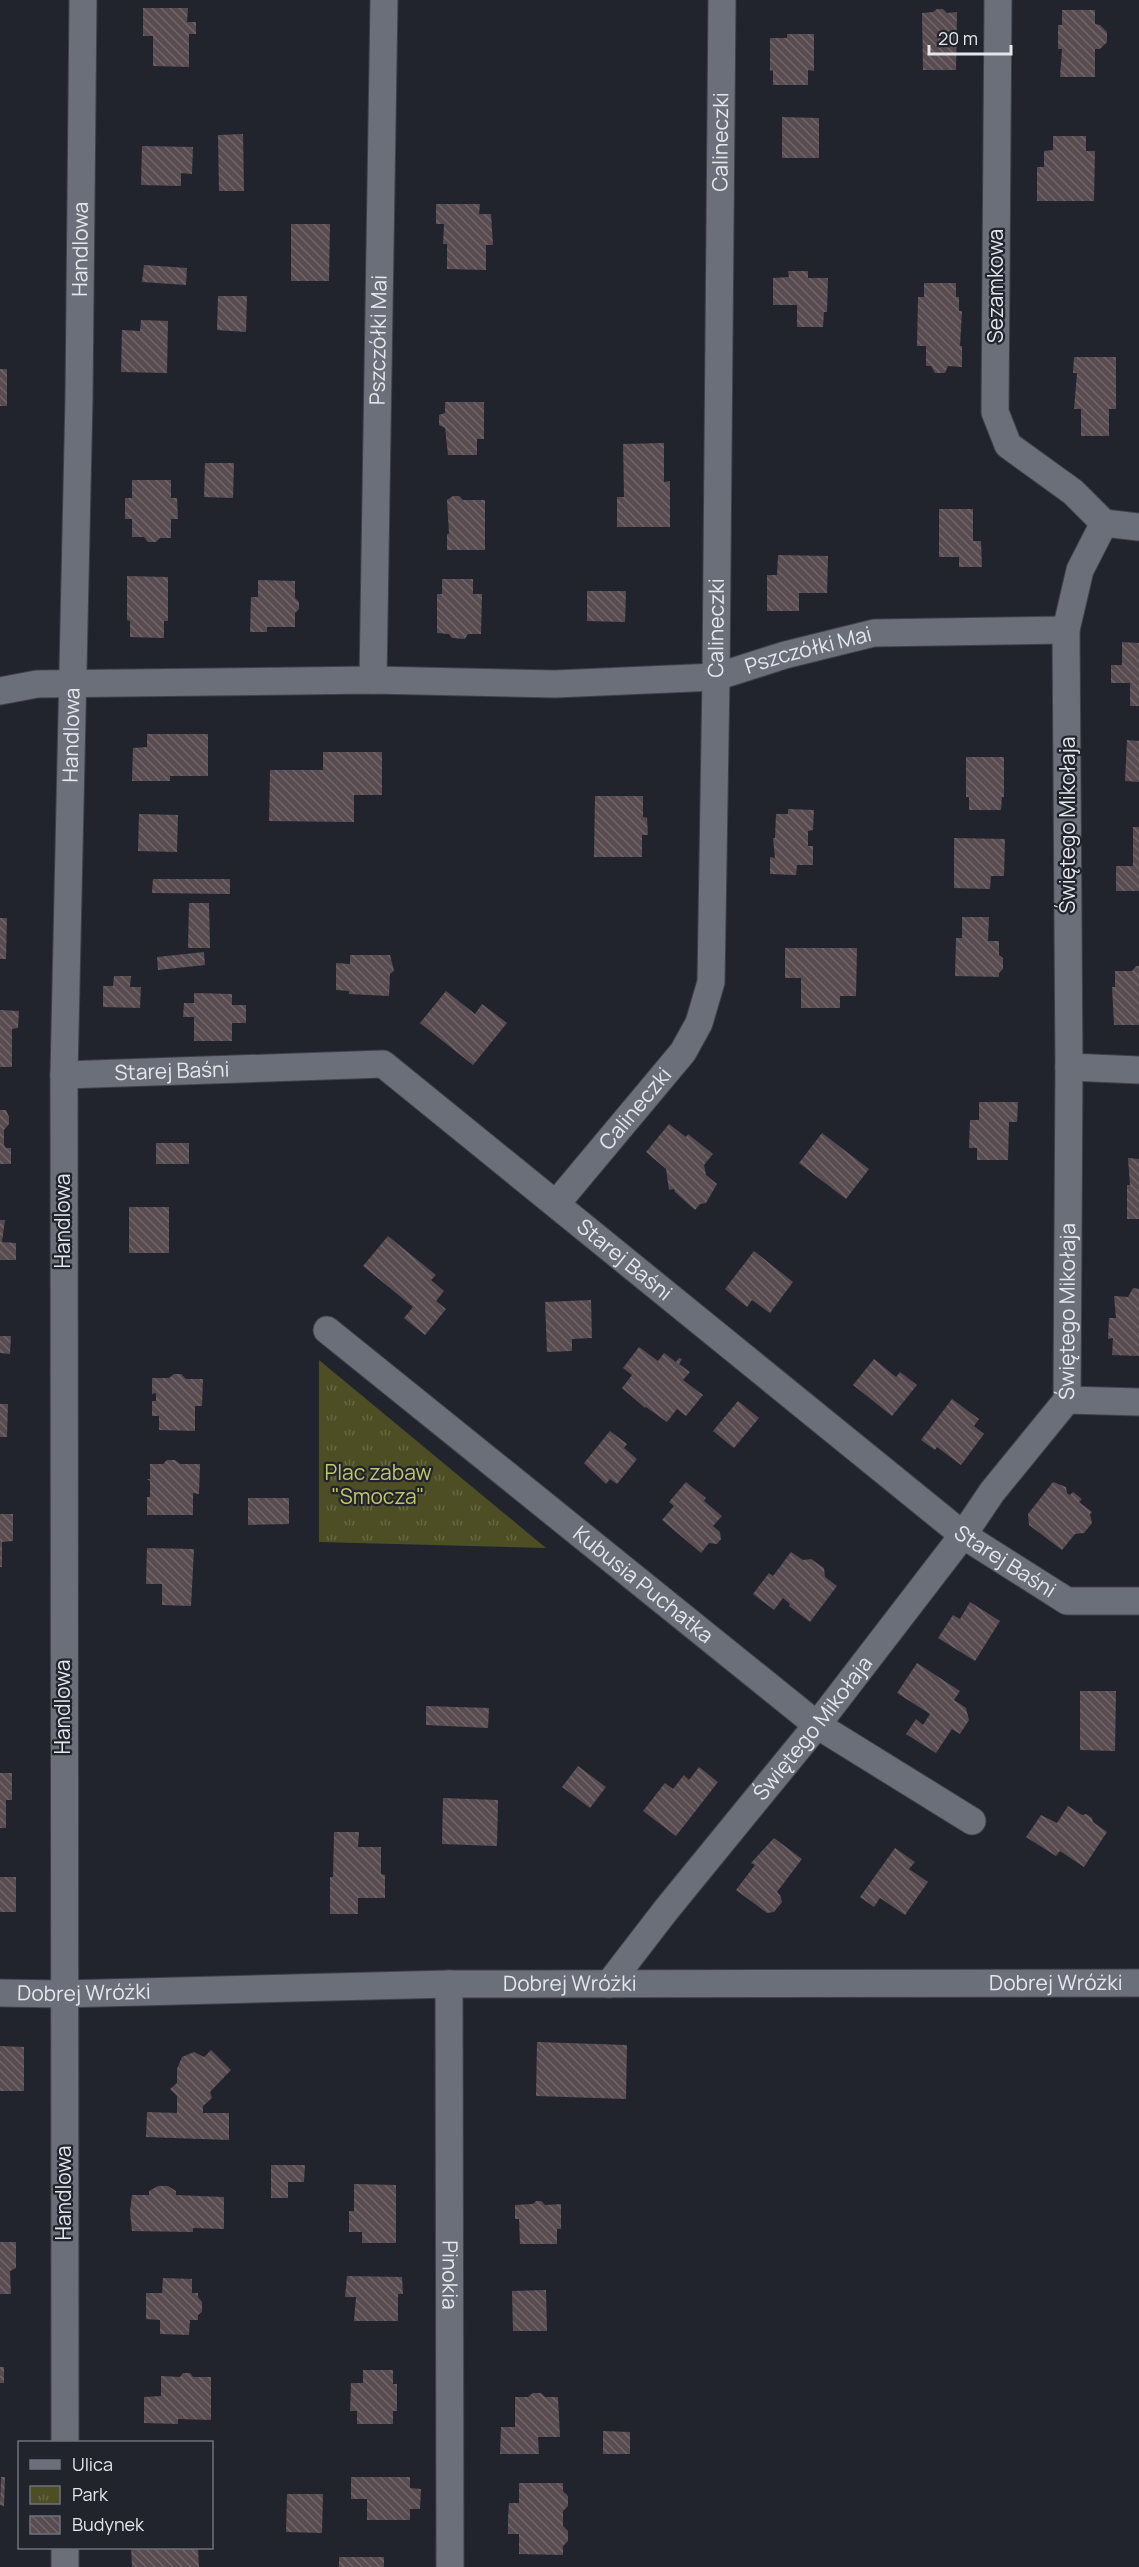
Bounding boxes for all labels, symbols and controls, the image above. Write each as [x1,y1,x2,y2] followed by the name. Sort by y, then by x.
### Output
[929,18,1012,56] scale bar
[938,26,978,50] text: 20 m
[705,92,734,192] street label: Calineczki
[65,202,94,297] street label: Handlowa
[981,229,1009,343] street label: Sezamkowa
[362,275,393,405] street label: Pszczółki Mai
[701,578,730,678] street label: Calineczki
[741,619,874,680] street label: Pszczółki Mai
[55,687,86,783] street label: Handlowa
[1053,737,1081,913] street label: Świętego Mikołaja
[114,1054,230,1086] street label: Starej Baśni
[592,1061,677,1155] street label: Calineczki
[48,1174,76,1268] street label: Handlowa
[571,1212,678,1306] street label: Starej Baśni
[1052,1223,1081,1400] street label: Świętego Mikołaja
[324,1458,432,1510] park label: Plac zabaw "Smocza"
[949,1518,1062,1603] street label: Starej Baśni
[568,1519,720,1649] street label: Kubusia Puchatka
[746,1650,878,1806] street label: Świętego Mikołaja
[48,1660,76,1754] street label: Handlowa
[989,1968,1123,1996] street label: Dobrej Wróżki
[503,1969,637,1997] street label: Dobrej Wróżki
[17,1977,151,2007] street label: Dobrej Wróżki
[49,2146,77,2240] street label: Handlowa
[436,2240,465,2310] street label: Pinokia
[18,2441,213,2549] legend
[72,2452,113,2476] text: Ulica
[72,2482,109,2506] text: Park
[72,2512,145,2536] text: Budynek

